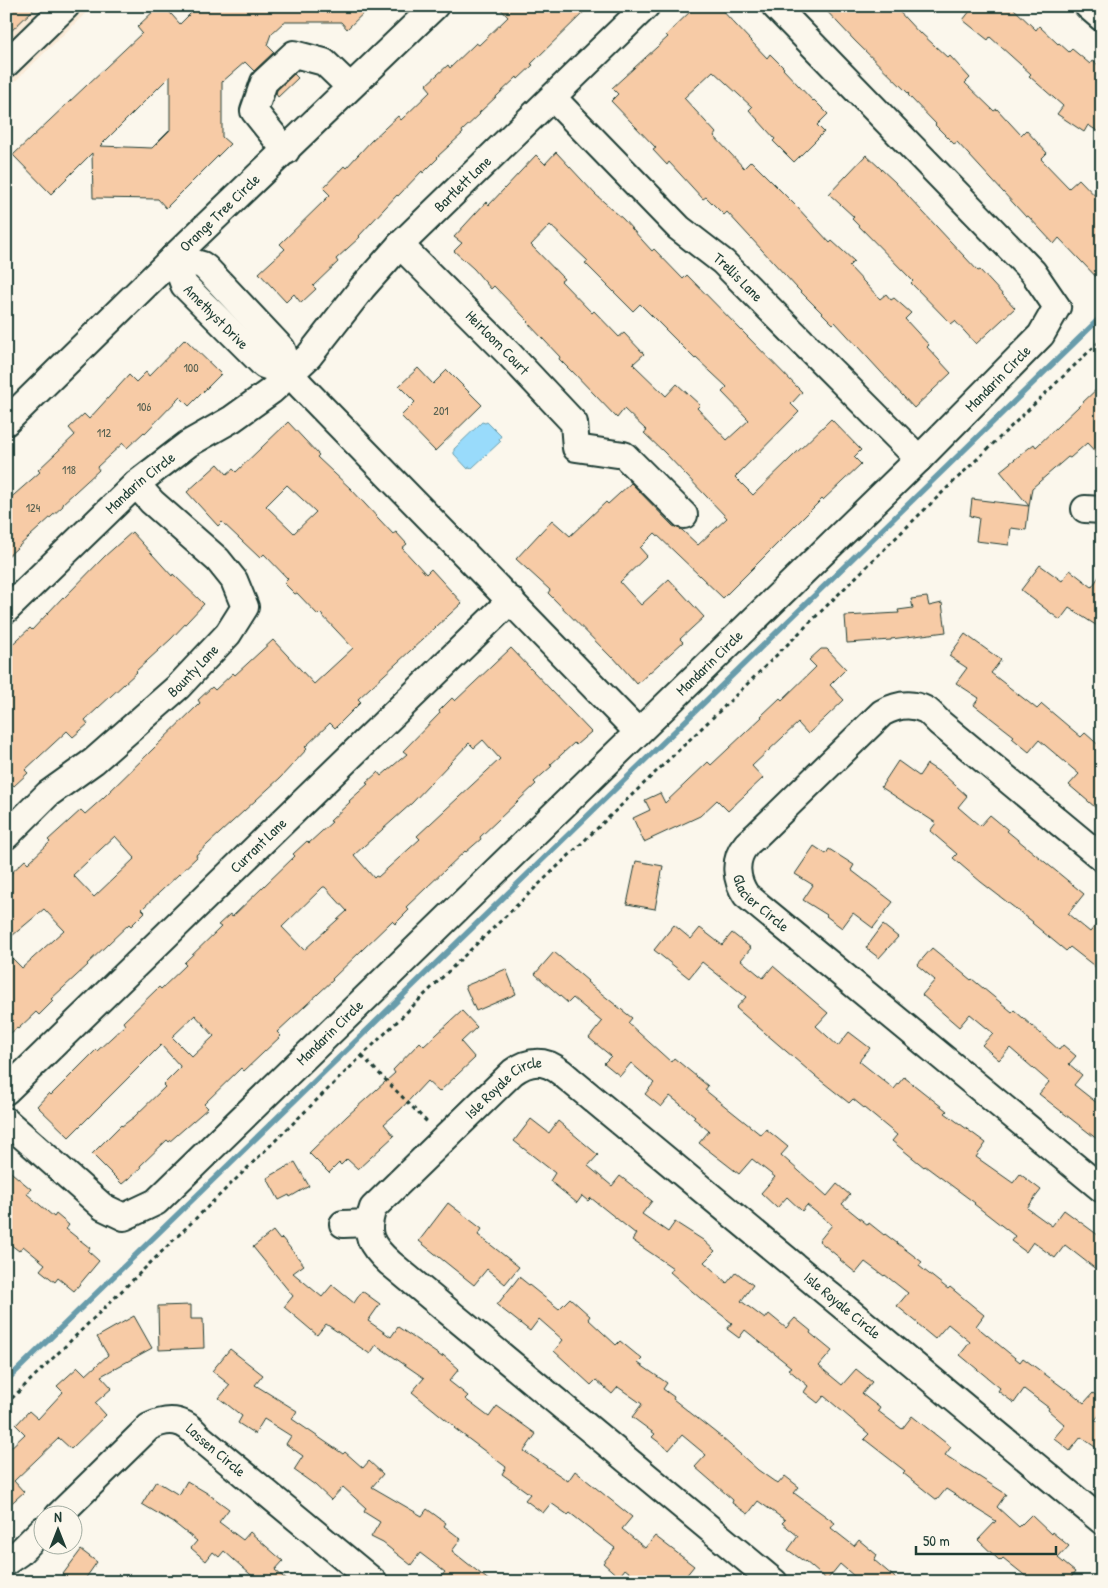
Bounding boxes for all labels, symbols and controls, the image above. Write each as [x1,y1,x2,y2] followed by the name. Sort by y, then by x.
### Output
[429,151,496,216] street label: Bartlett Lane
[175,169,264,256] street label: Orange Tree Circle
[709,247,768,306] street label: Trellis Lane
[179,280,254,354] street label: Amethyst Drive
[461,305,535,380] street label: Heirloom Court
[960,340,1035,416] street label: Mandarin Circle
[183,359,199,376] house number: 100
[137,398,151,415] house number: 106
[433,402,449,419] house number: 201
[97,424,112,441] house number: 112
[100,447,179,518] street label: Mandarin Circle
[62,461,76,478] house number: 118
[26,499,41,516] house number: 124
[671,625,747,700] street label: Mandarin Circle
[163,640,223,702] street label: Bounty Lane
[225,813,291,878] street label: Currant Lane
[728,872,794,936] street label: Glacier Circle
[291,995,368,1070] street label: Mandarin Circle
[460,1052,543,1123] street label: Isle Royale Circle
[799,1267,886,1343] street label: Isle Royale Circle
[182,1418,250,1481] street label: Lassen Circle
[32,1506,82,1556] north arrow
[54,1507,62,1526] text: N
[916,1523,1056,1555] scale bar
[923,1530,950,1551] text: 50 m

